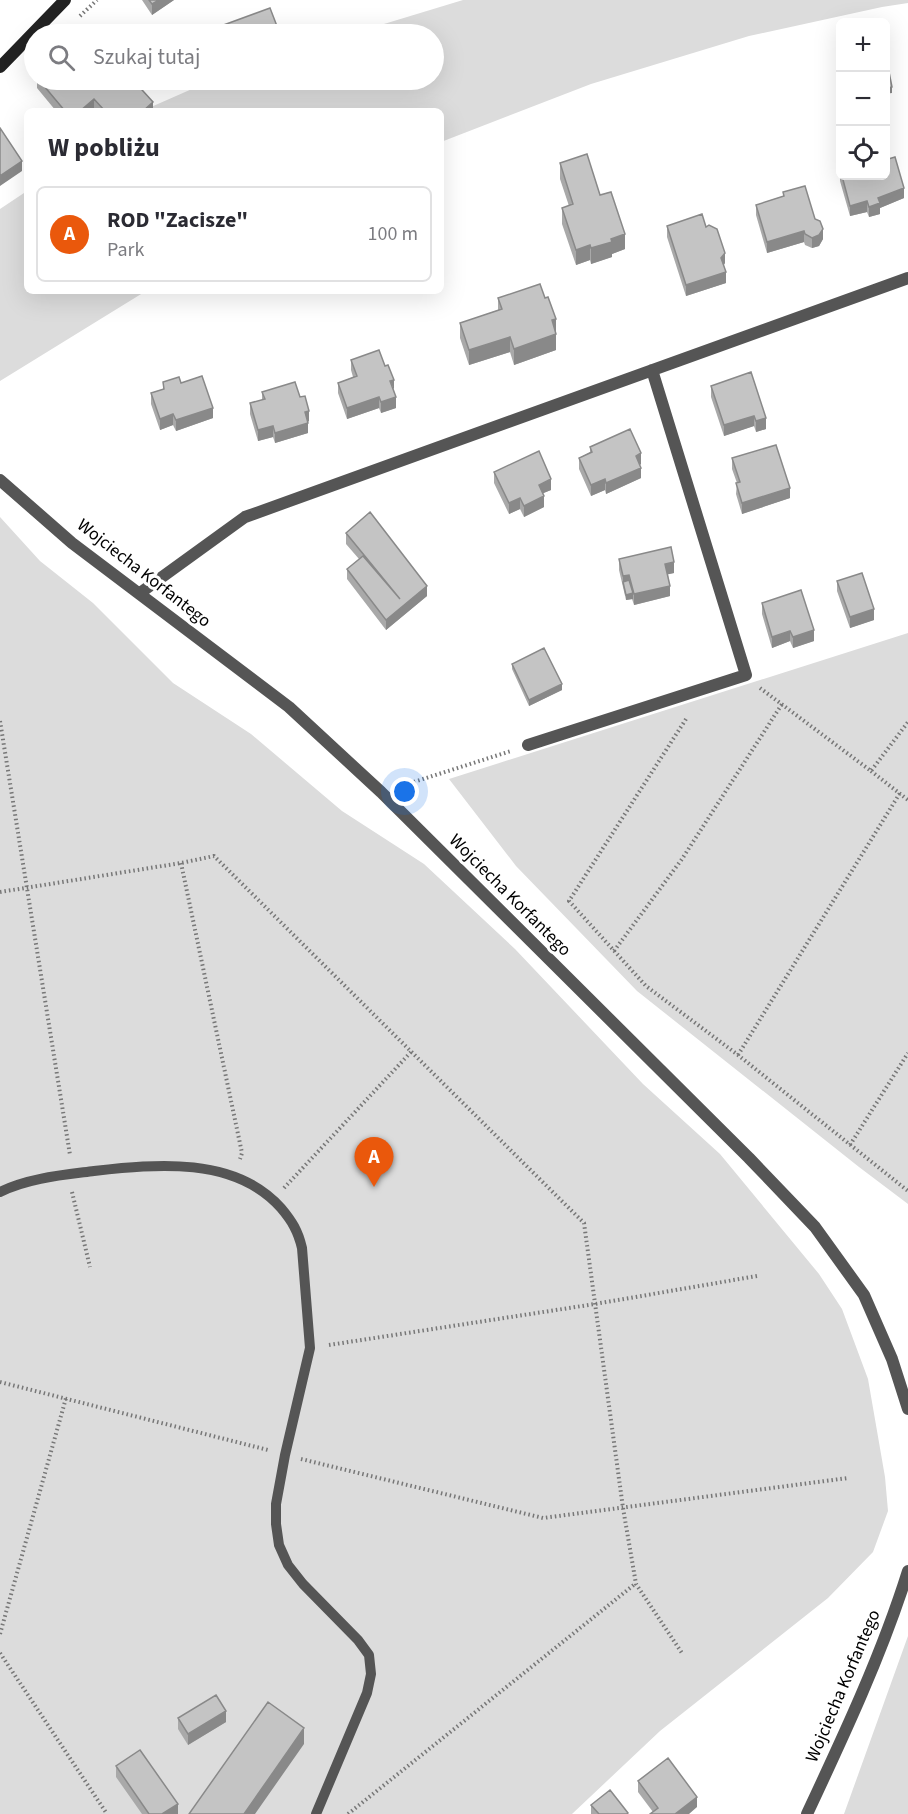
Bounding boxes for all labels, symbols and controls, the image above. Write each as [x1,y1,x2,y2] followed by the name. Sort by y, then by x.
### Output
[836,18,890,180] map controls
[836,18,890,72] button: +
[24,24,444,90] search box
[45,41,78,74] icon: search
[93,41,200,73] text: Szukaj tutaj
[836,72,890,126] button: −
[836,126,890,180] button: locate
[48,129,160,166] text: W pobliżu
[107,204,248,236] text: ROD "Zacisze"
[64,220,75,248] text: A
[368,220,418,248] text: 100 m
[107,236,144,264] text: Park
[72,513,216,633] street label: Wojciecha Korfantego
[390,777,419,806] your location
[443,828,577,962] street label: Wojciecha Korfantego
[354,1138,394,1187] pin: A
[799,1606,887,1766] street label: Wojciecha Korfantego

